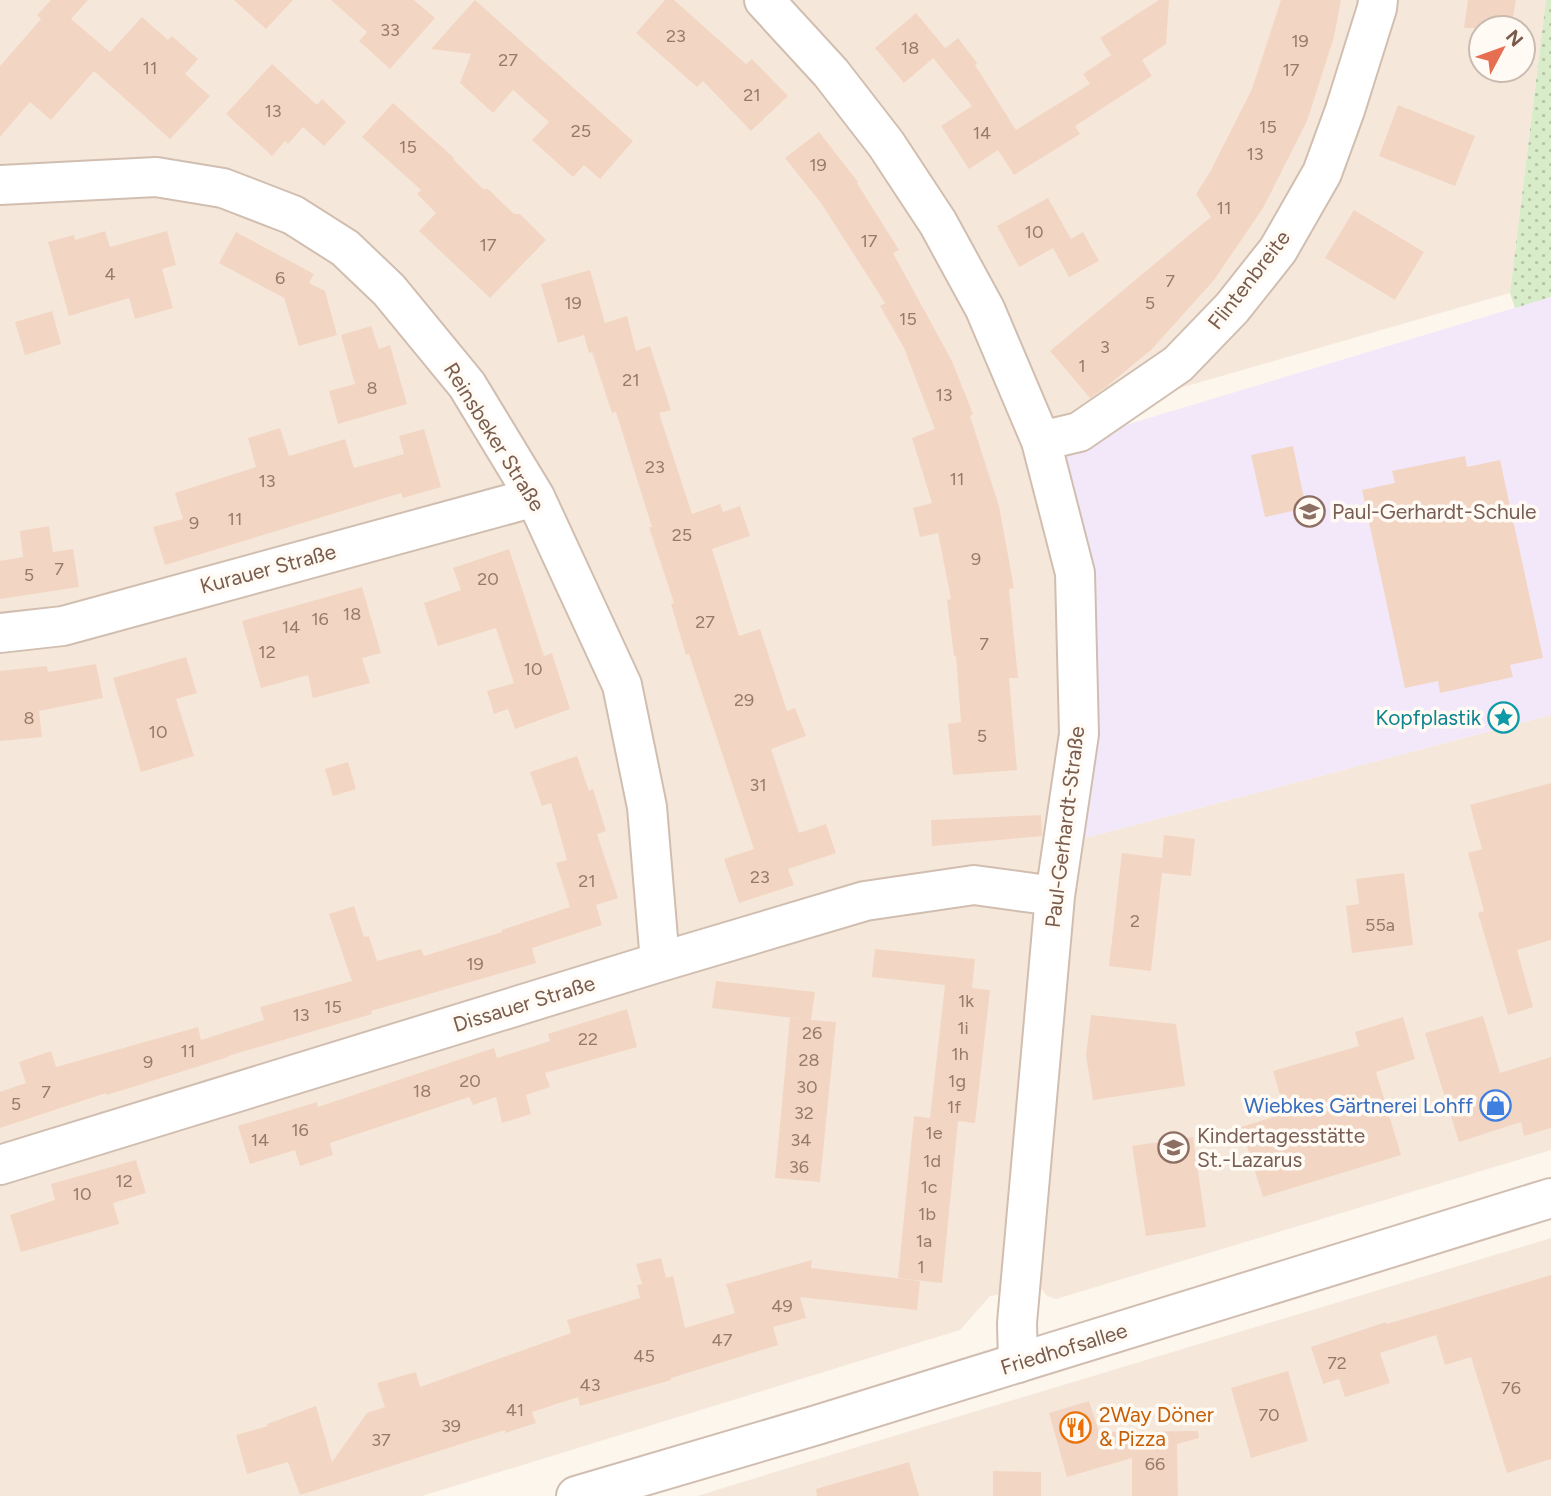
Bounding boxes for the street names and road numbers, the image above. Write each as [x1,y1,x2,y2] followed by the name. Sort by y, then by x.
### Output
[1202,225,1295,334] street label: Flintenbreite
[439,358,550,516] street label: Reinsbeker Straße
[197,538,339,599] street label: Kurauer Straße
[1040,725,1089,929] street label: Paul-Gerhardt-Straße
[450,970,598,1037] street label: Dissauer Straße
[997,1317,1130,1380] street label: Friedhofsallee

